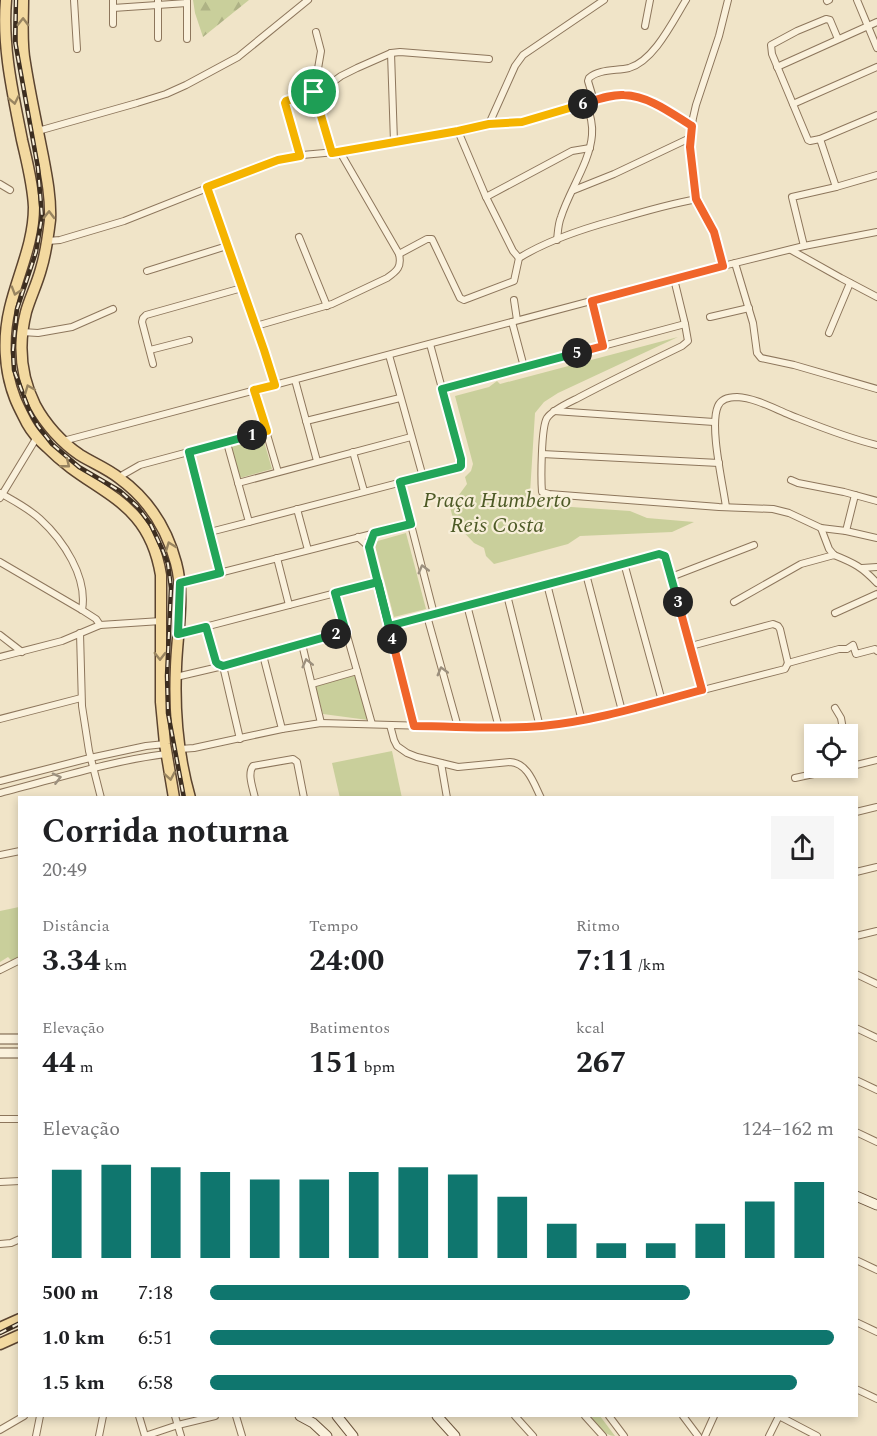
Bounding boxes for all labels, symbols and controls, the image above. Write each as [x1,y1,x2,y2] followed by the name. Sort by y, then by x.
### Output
[17,18,29,27] one-way arrow
[288,66,339,117] pin
[297,75,330,108] icon: arrive
[568,89,598,119] pin: 6
[579,92,587,116] text: 6
[7,95,20,105] one-way arrow
[43,210,56,219] one-way arrow
[11,285,23,296] one-way arrow
[562,338,592,368] pin: 5
[573,341,581,365] text: 5
[24,385,36,396] one-way arrow
[237,420,267,450] pin: 1
[248,423,256,447] text: 1
[60,457,71,468] one-way arrow
[423,484,571,542] park label: Praça Humberto Reis Costa
[165,541,177,552] one-way arrow
[417,564,430,574] one-way arrow
[663,587,693,617] pin: 3
[674,590,682,614] text: 3
[321,619,351,649] pin: 2
[332,622,340,646] text: 2
[377,624,407,654] pin: 4
[388,627,396,651] text: 4
[154,652,166,661] one-way arrow
[301,658,314,668] one-way arrow
[437,666,450,676] one-way arrow
[804,724,858,778] map controls
[804,724,858,778] button: locate
[164,771,176,781] one-way arrow
[51,773,61,786] one-way arrow
[42,807,289,857] text: Corrida noturna
[771,816,834,879] button: share
[42,855,87,885] text: 20:49
[42,914,109,938] text: Distância
[309,914,358,938] text: Tempo
[576,914,620,938] text: Ritmo
[42,938,101,984] text: 3.34
[309,938,384,984] text: 24:00
[576,938,635,984] text: 7:11
[101,953,127,977] text: km
[635,953,665,977] text: /km
[42,1016,105,1040] text: Elevação
[309,1016,390,1040] text: Batimentos
[576,1016,605,1040] text: kcal
[42,1040,76,1086] text: 44
[309,1040,360,1086] text: 151
[576,1040,627,1086] text: 267
[76,1055,93,1079] text: m
[360,1055,395,1079] text: bpm
[42,1114,120,1144] text: Elevação
[742,1114,834,1144] text: 124–162 m
[42,1278,99,1308] text: 500 m
[138,1278,173,1308] text: 7:18
[42,1323,105,1353] text: 1.0 km
[138,1323,173,1353] text: 6:51
[42,1368,105,1398] text: 1.5 km
[138,1368,173,1398] text: 6:58

